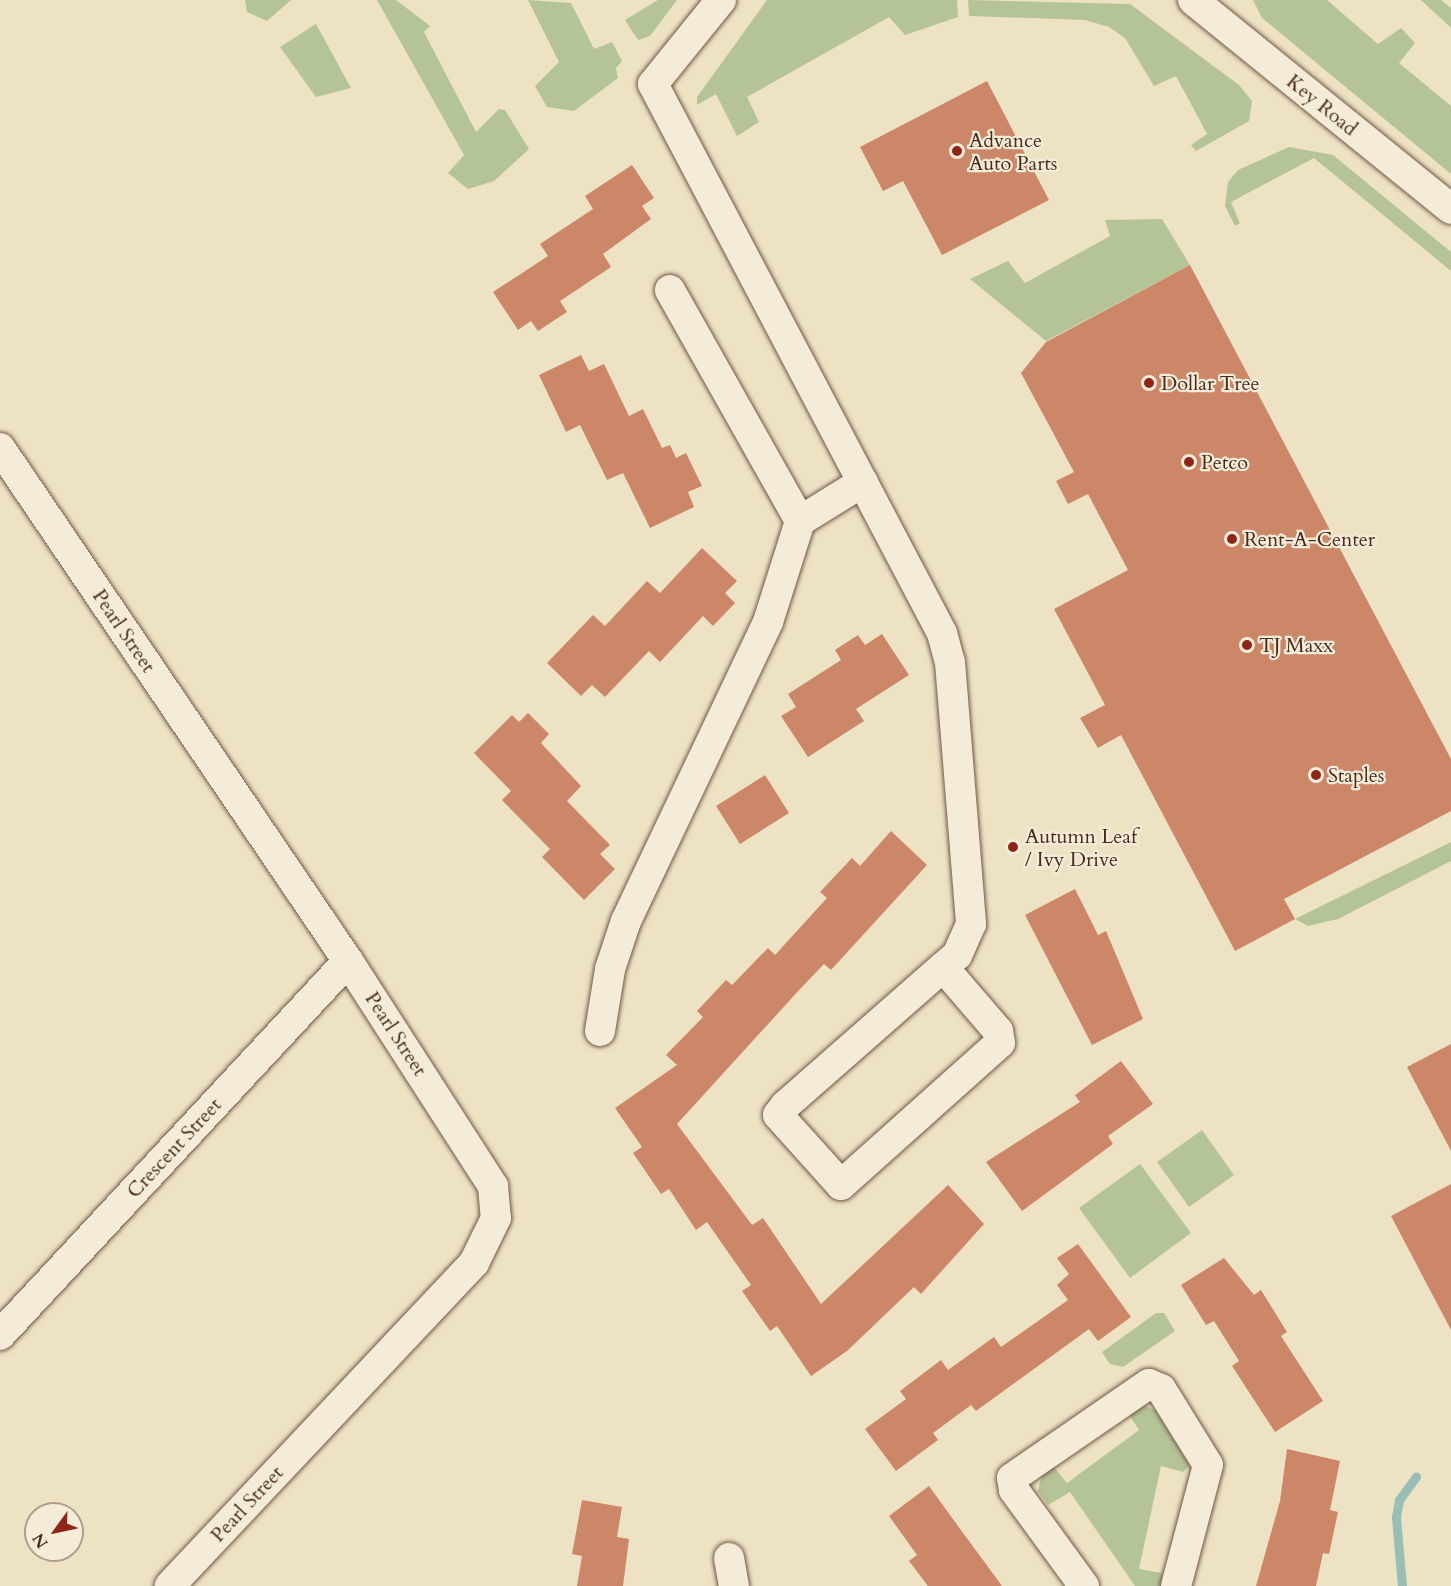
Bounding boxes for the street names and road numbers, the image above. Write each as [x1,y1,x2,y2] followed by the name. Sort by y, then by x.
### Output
[1282,69,1362,141] street label: Key Road
[87,585,161,677] street label: Pearl Street
[360,987,432,1081] street label: Pearl Street
[122,1093,226,1203] street label: Crescent Street
[206,1461,288,1547] street label: Pearl Street

